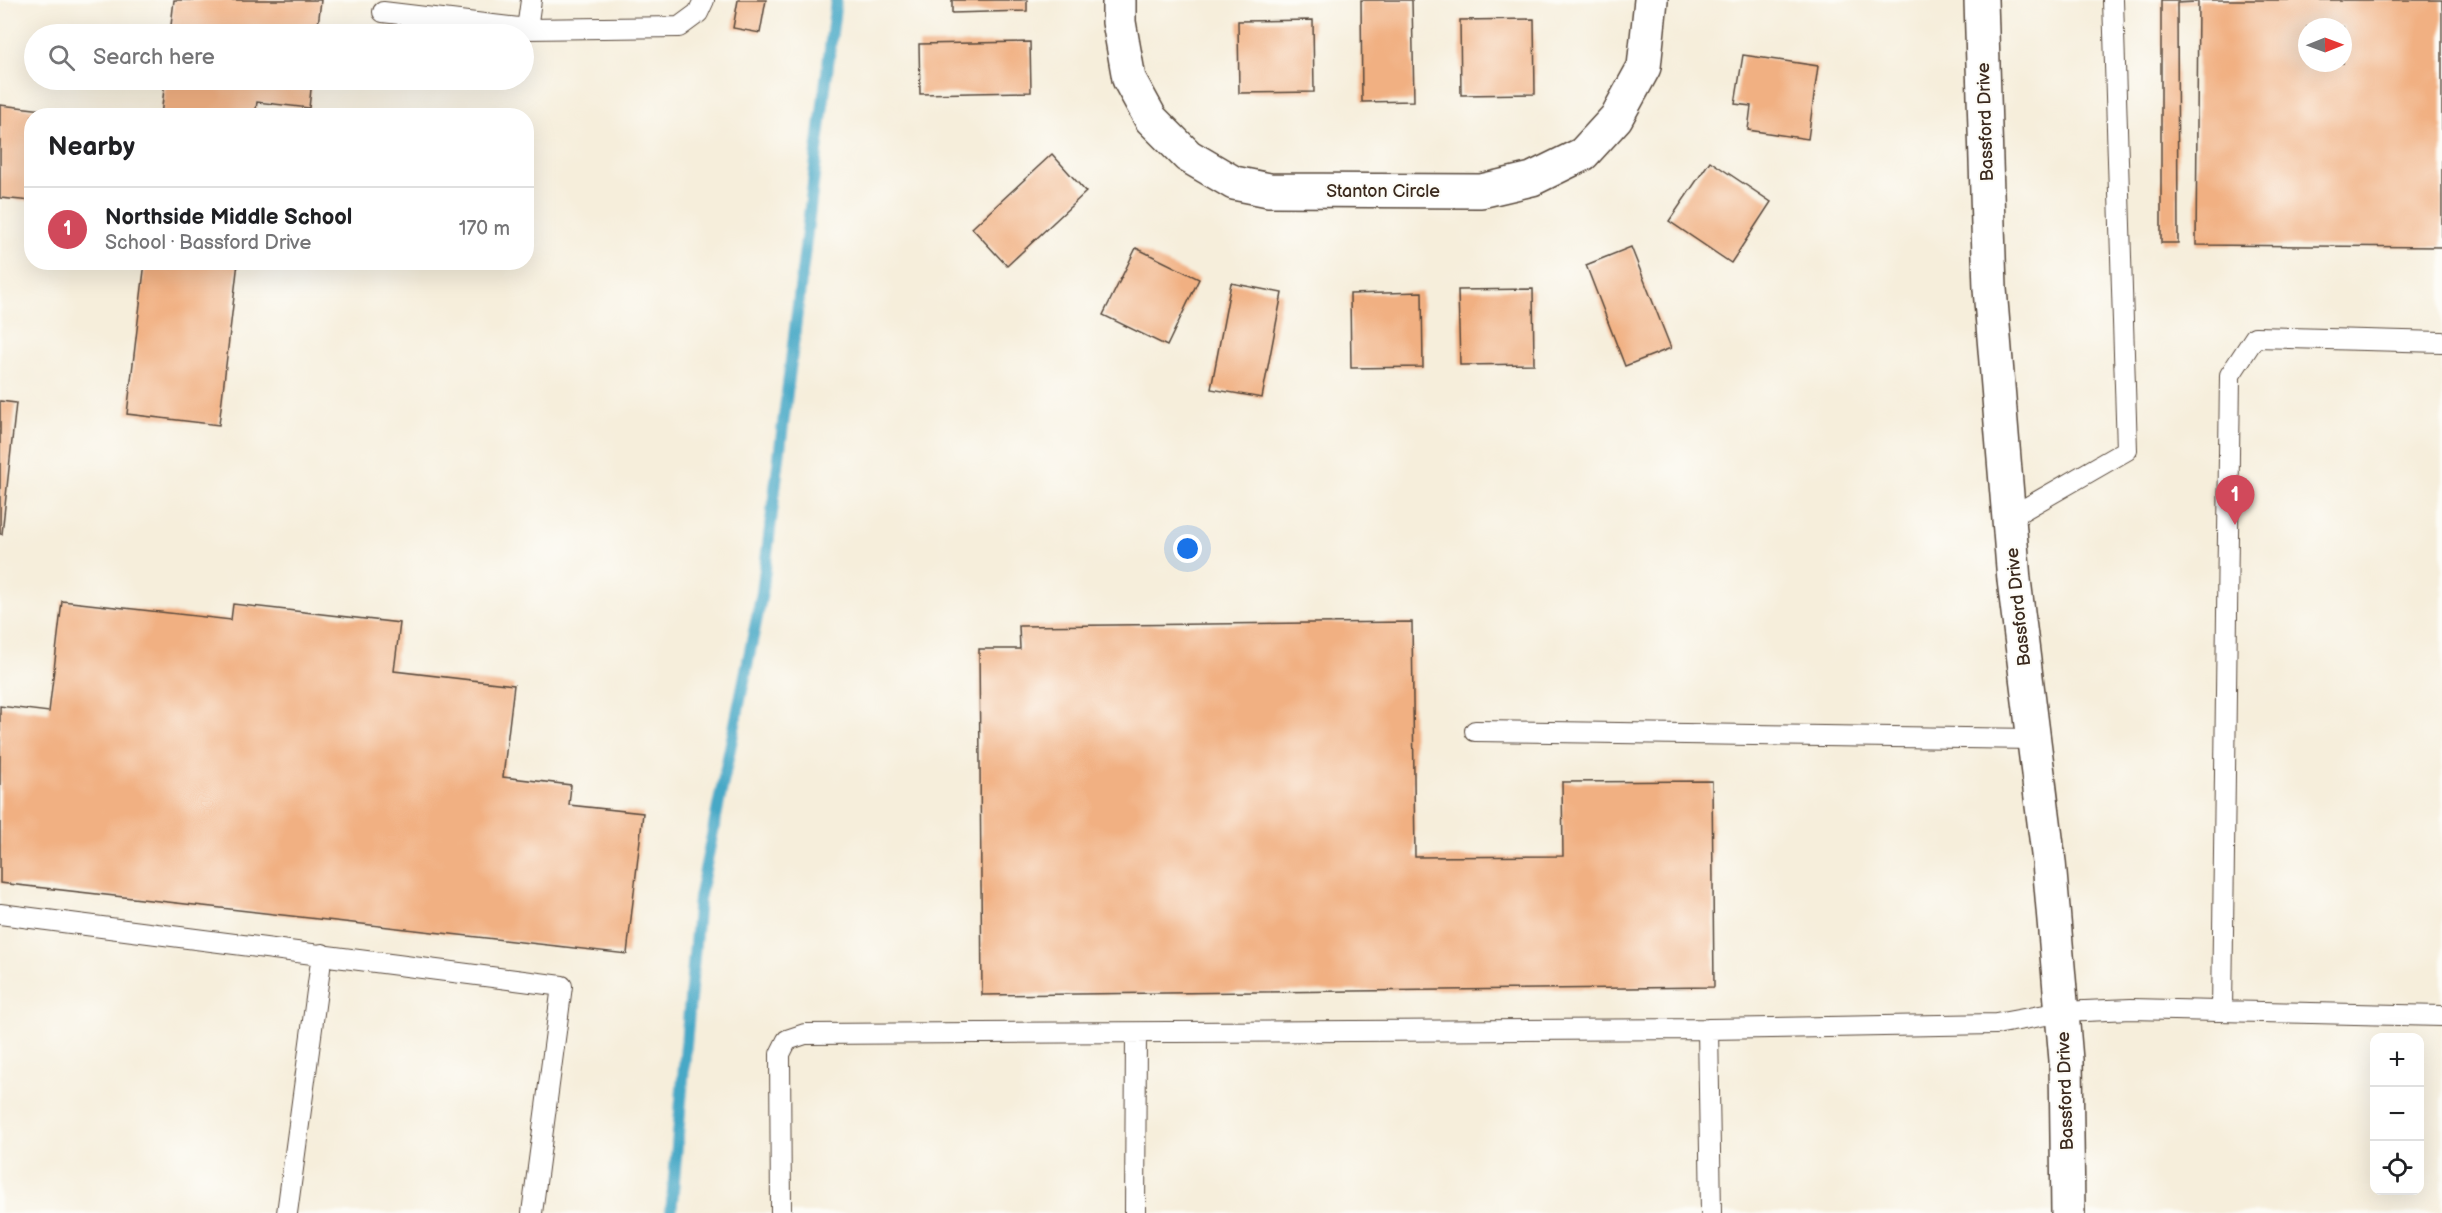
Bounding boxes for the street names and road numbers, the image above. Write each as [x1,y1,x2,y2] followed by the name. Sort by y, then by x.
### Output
[1973,62,1998,182] street label: Bassford Drive
[1326,181,1440,202] street label: Stanton Circle
[2002,546,2035,667] street label: Bassford Drive
[2053,1031,2078,1151] street label: Bassford Drive

